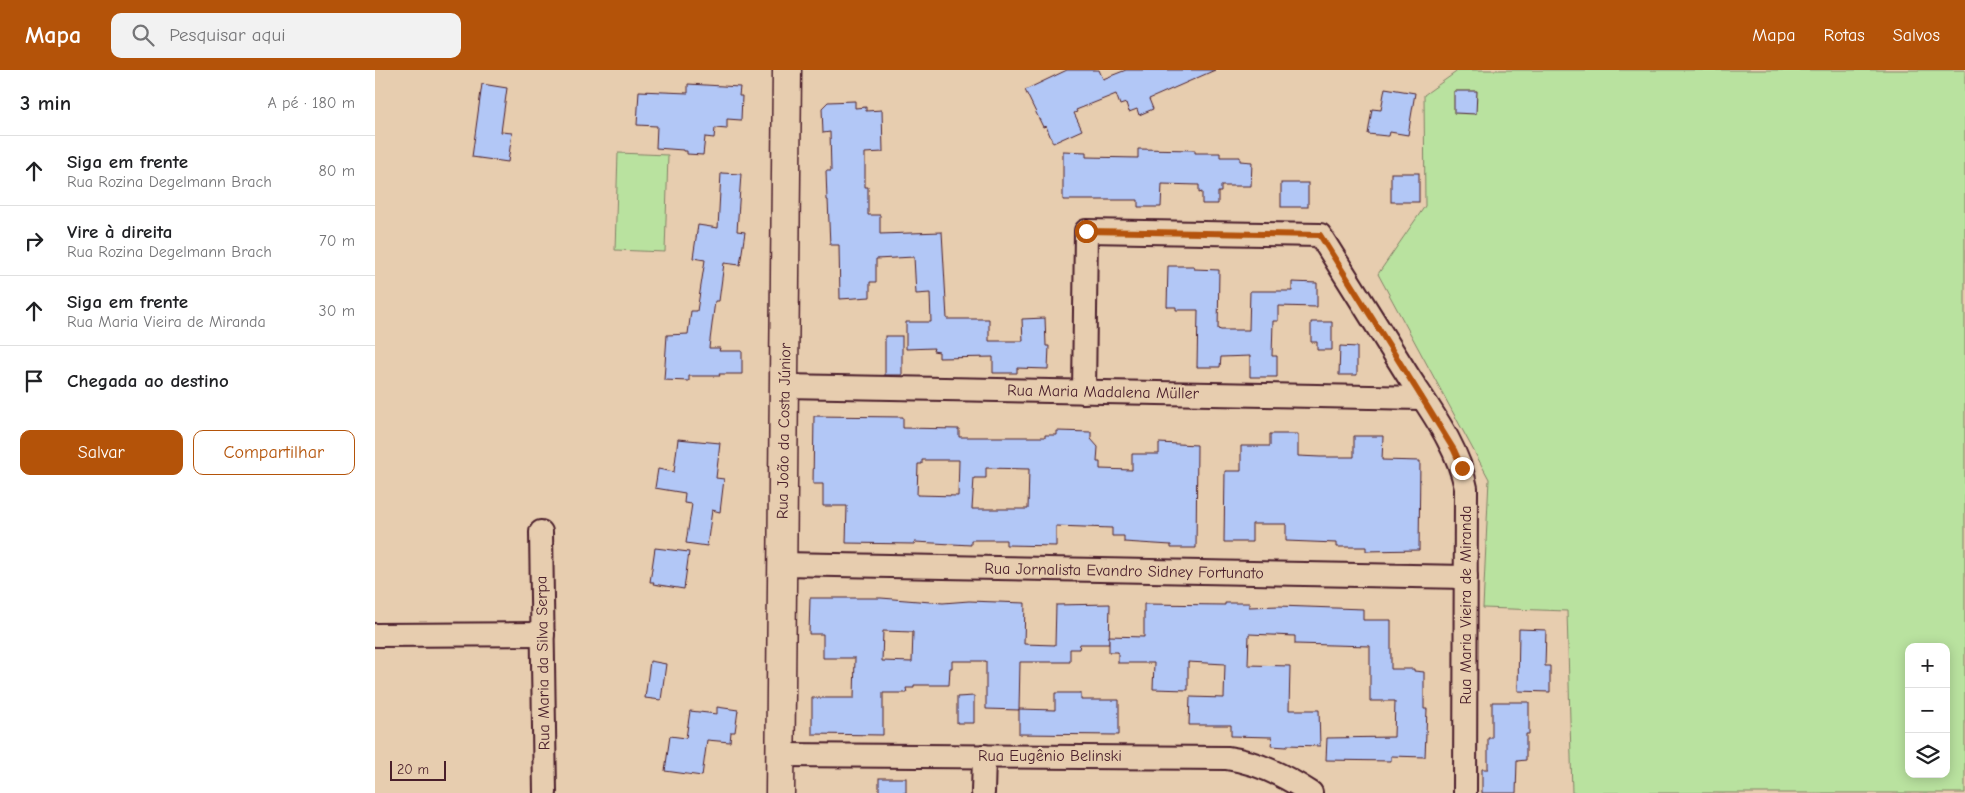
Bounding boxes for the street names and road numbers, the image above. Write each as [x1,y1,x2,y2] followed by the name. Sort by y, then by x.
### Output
[773,342,795,519] street label: Rua João da Costa Júnior
[1007,381,1200,403] street label: Rua Maria Madalena Müller
[1457,506,1475,704] street label: Rua Maria Vieira de Miranda
[984,560,1264,582] street label: Rua Jornalista Evandro Sidney Fortunato
[532,576,554,750] street label: Rua Maria da Silva Serpa
[978,747,1122,765] street label: Rua Eugênio Belinski

